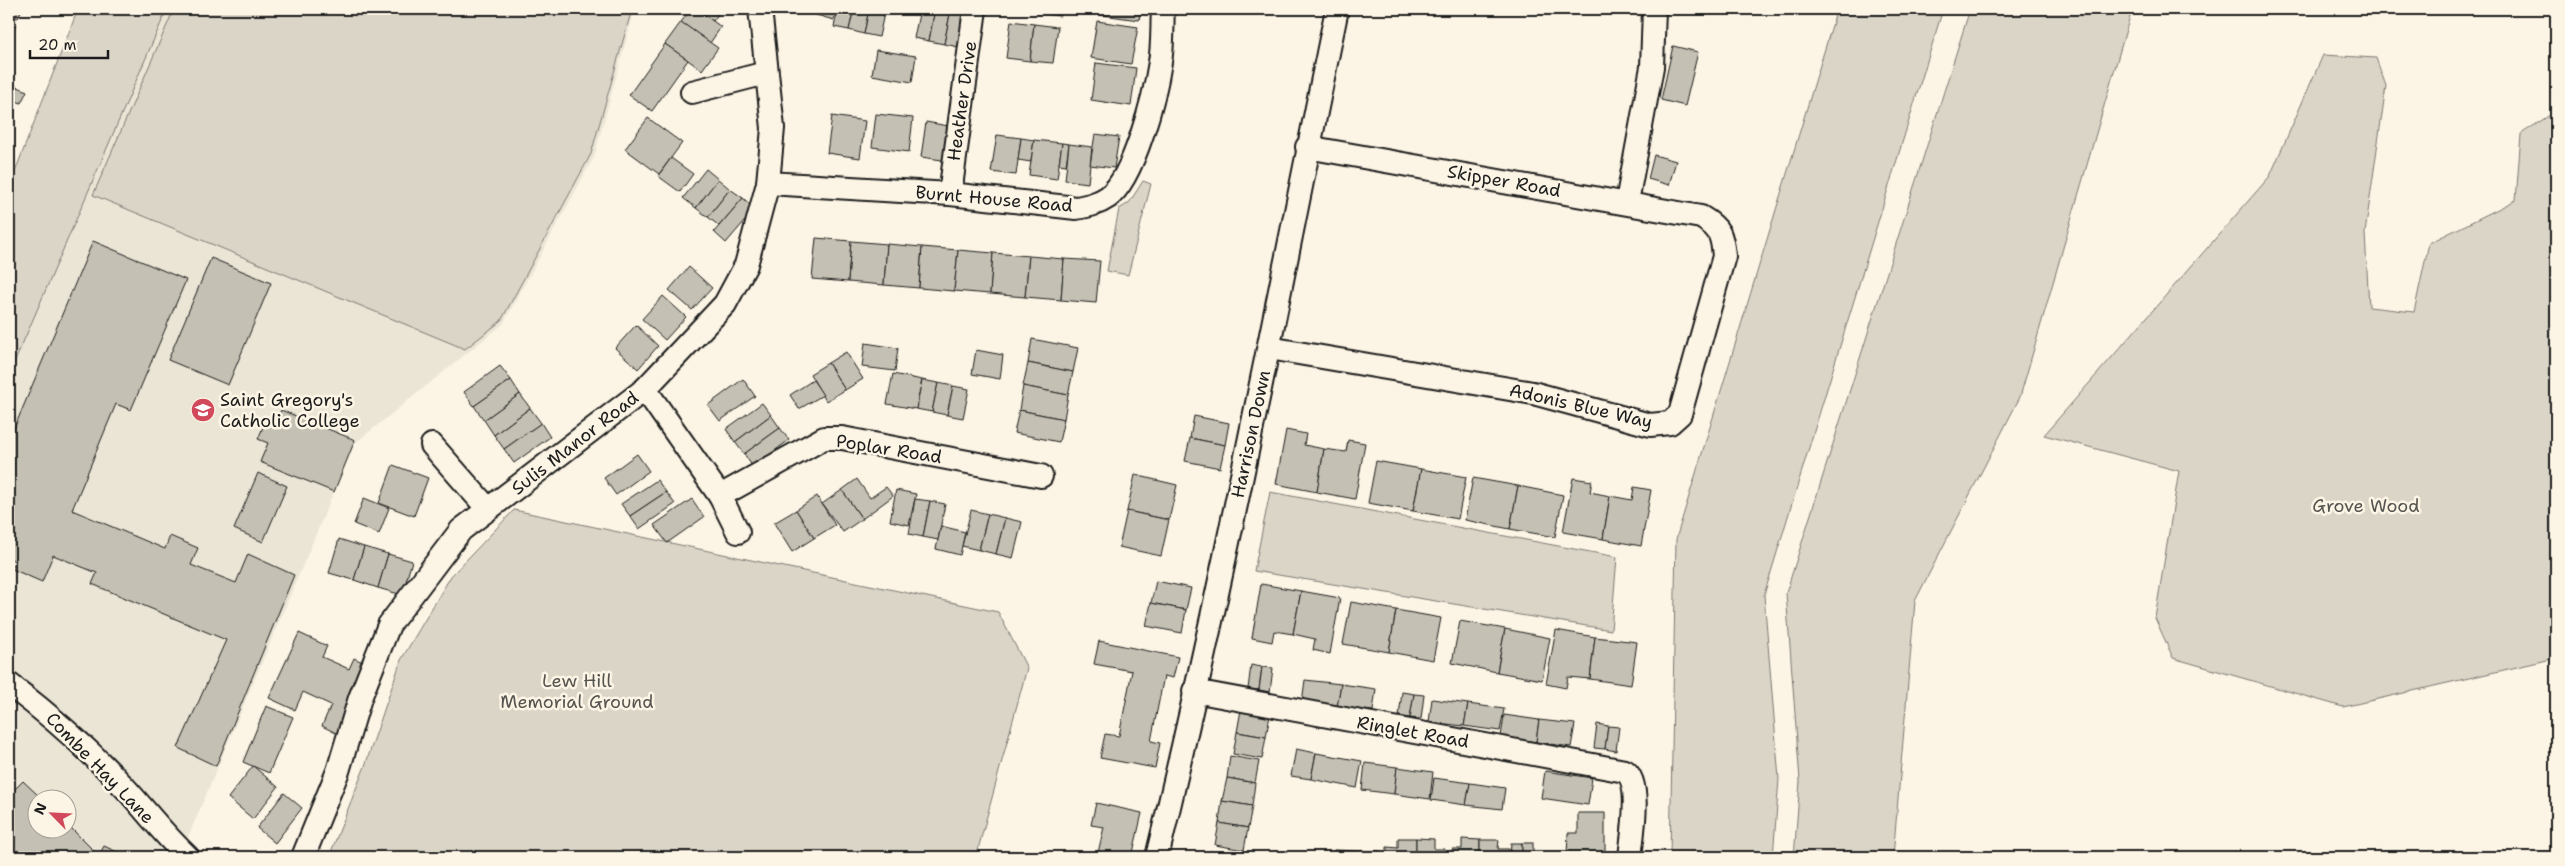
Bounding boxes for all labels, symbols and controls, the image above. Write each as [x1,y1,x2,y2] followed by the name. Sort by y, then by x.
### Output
[30,28,108,60] scale bar
[38,35,77,55] text: 20 m
[942,39,982,163] street label: Heather Drive
[1445,159,1563,203] street label: Skipper Road
[914,180,1074,218] street label: Burnt House Road
[1226,368,1276,500] street label: Harrison Down
[1507,378,1655,434] street label: Adonis Blue Way
[506,386,644,500] street label: Sulis Manor Road
[220,388,360,433] place label: Saint Gregory's Catholic College
[190,397,216,423] school or university icon: Saint Gregory's Catholic College
[834,429,944,469] street label: Poplar Road
[2312,494,2420,518] park label: Grove Wood
[500,669,654,714] park label: Lew Hill Memorial Ground
[41,707,159,829] street label: Combe Hay Lane
[1355,710,1471,754] street label: Ringlet Road
[28,788,78,838] north arrow
[30,800,51,817] text: N

